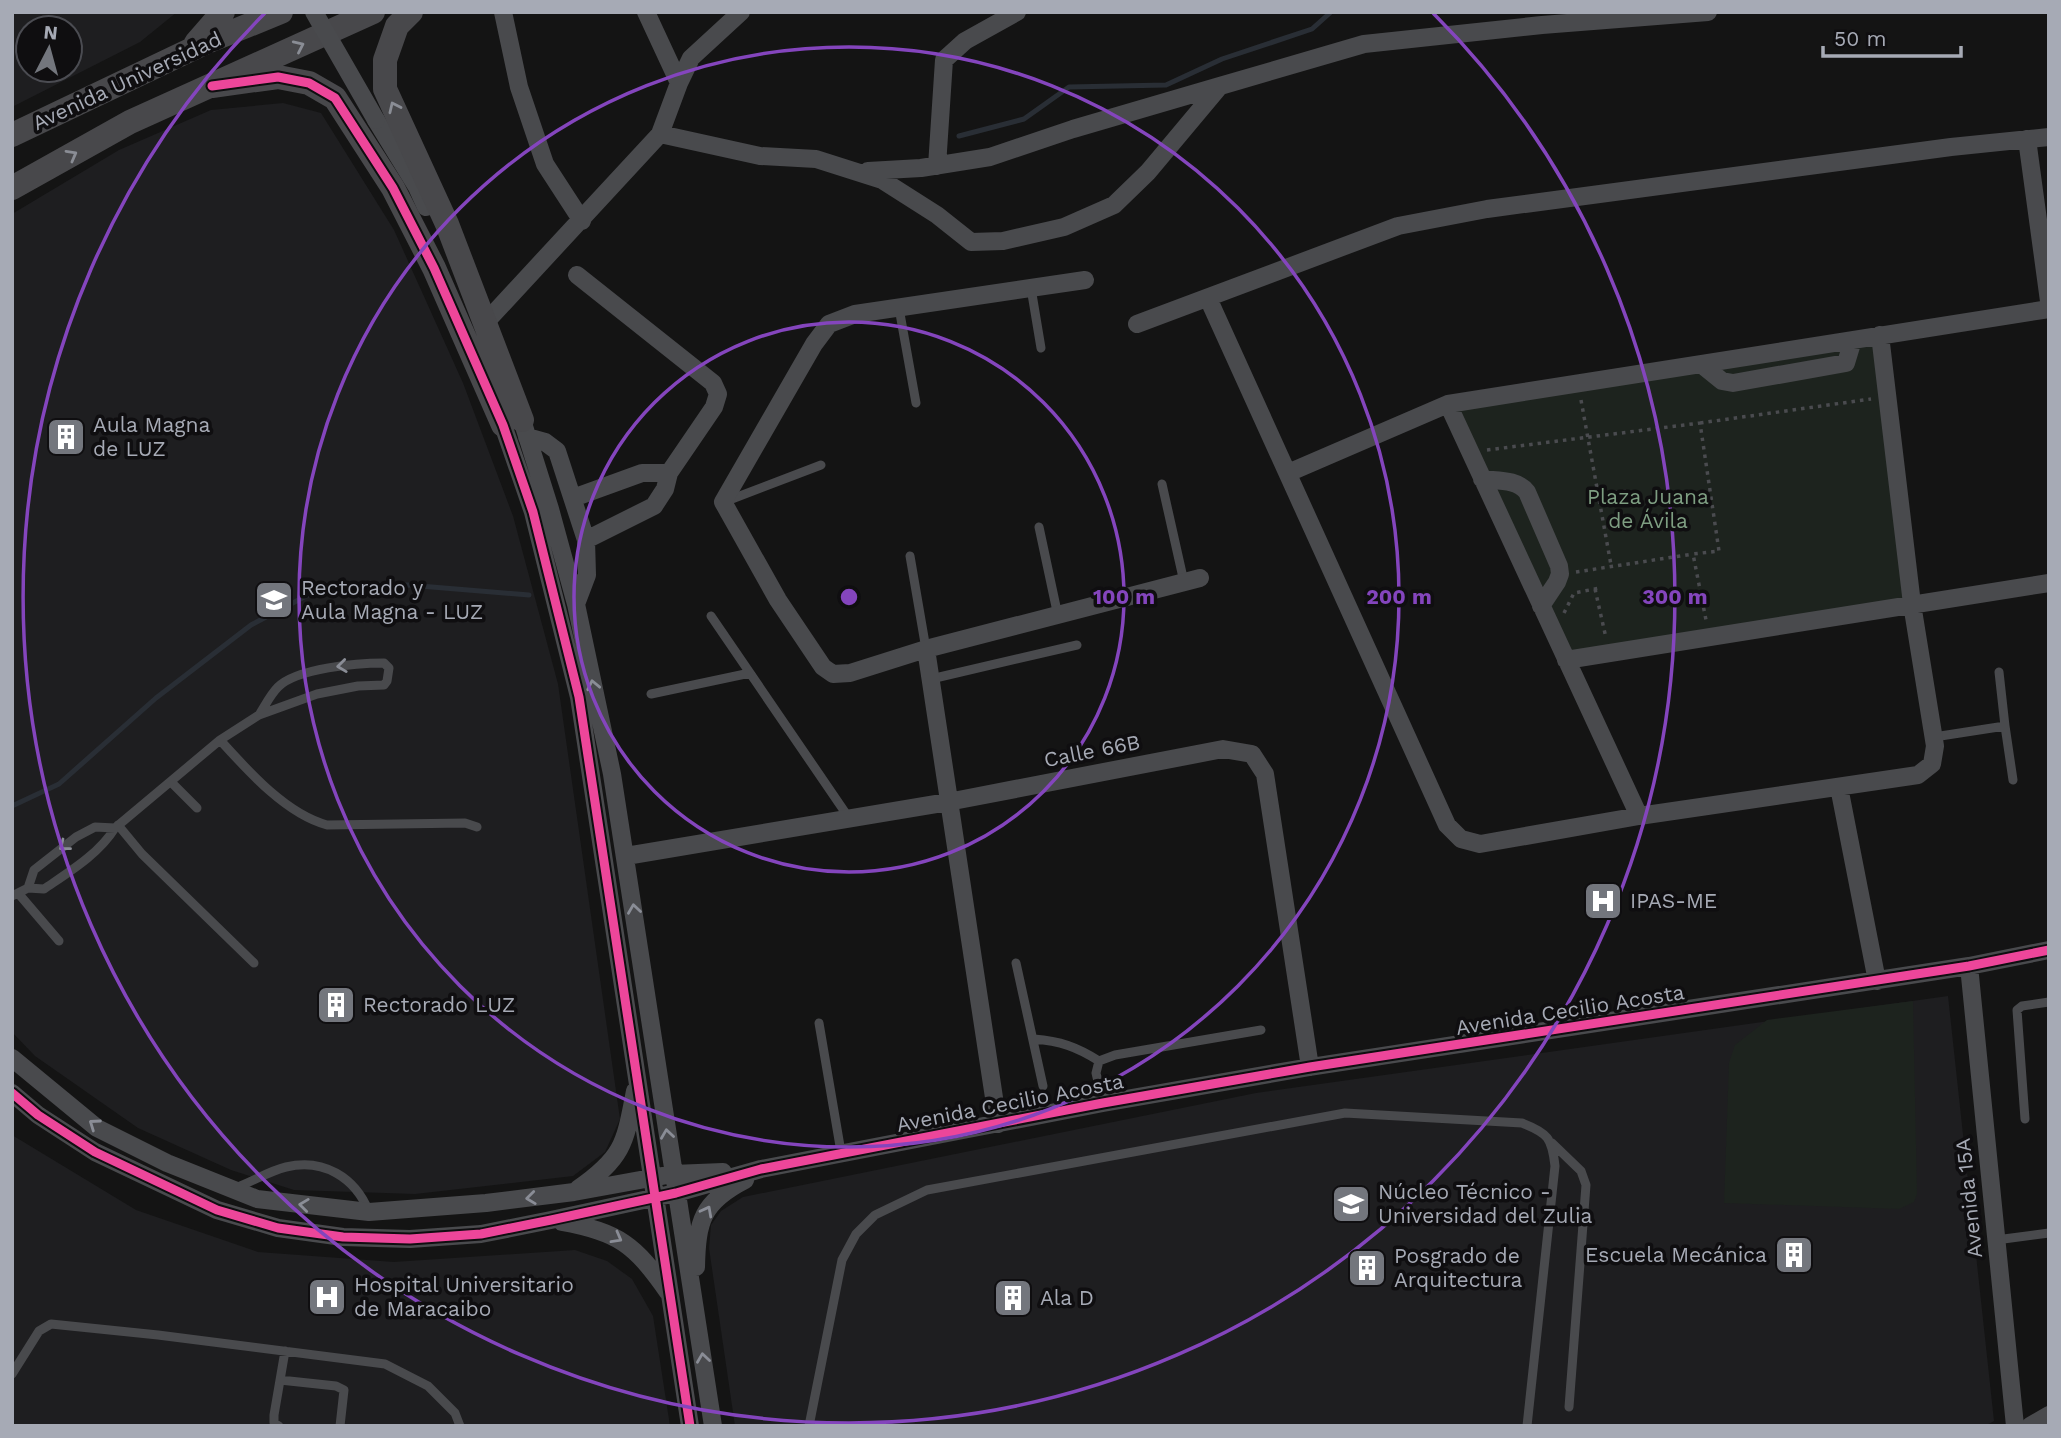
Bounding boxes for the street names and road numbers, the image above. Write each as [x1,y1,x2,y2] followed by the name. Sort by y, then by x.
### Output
[28,26,225,135] street label: Avenida Universidad
[1042,729,1142,772] street label: Calle 66B
[1454,979,1686,1040] street label: Avenida Cecilio Acosta
[894,1068,1126,1137] street label: Avenida Cecilio Acosta
[1950,1137,1987,1259] street label: Avenida 15A

